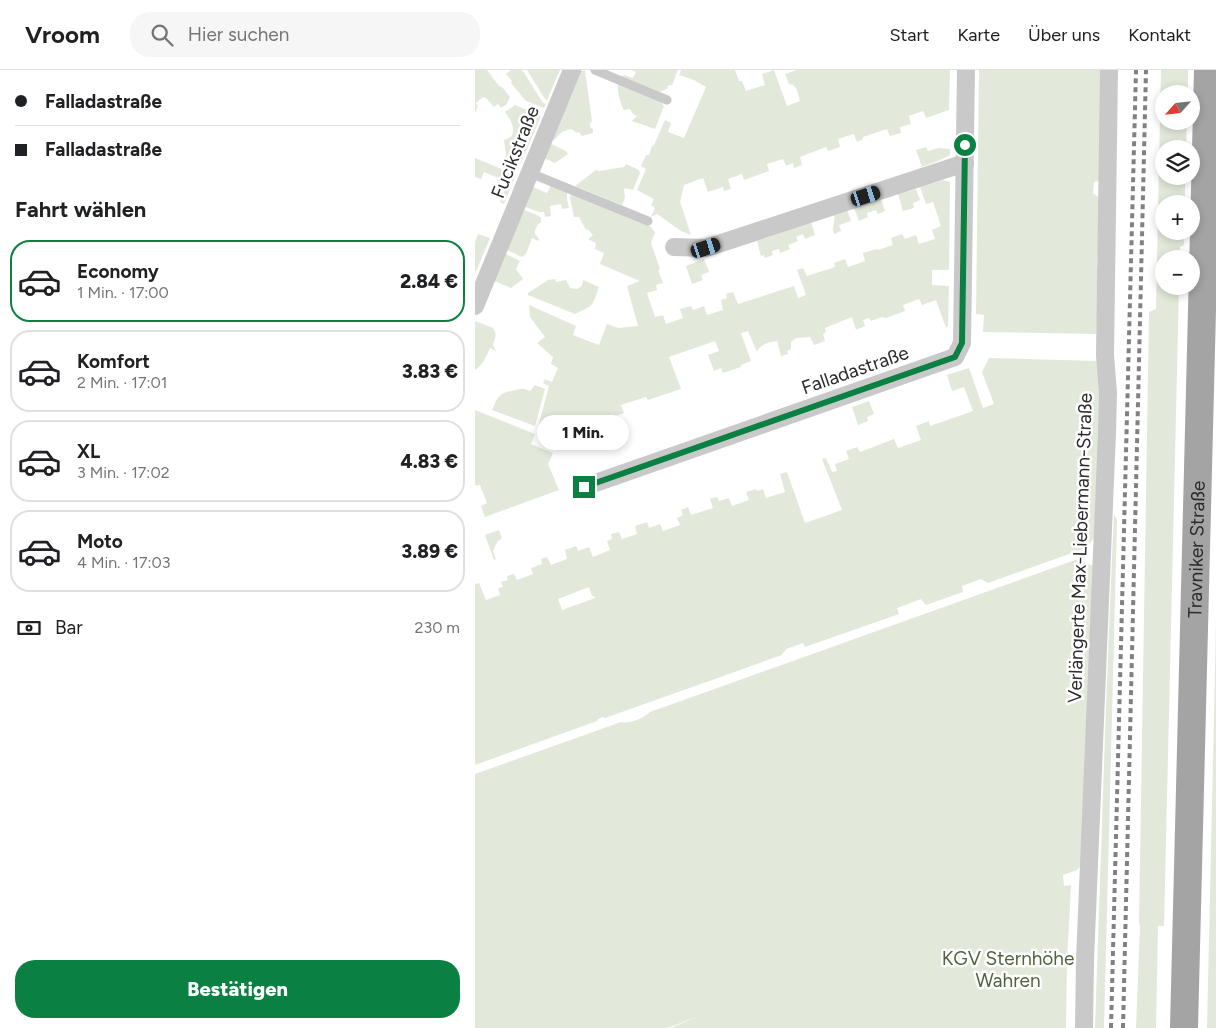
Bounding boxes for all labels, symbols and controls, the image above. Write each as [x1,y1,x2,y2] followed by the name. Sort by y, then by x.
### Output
[130,12,480,57] search box
[25,20,100,49] text: Vroom
[148,21,176,49] icon: search
[188,23,289,46] text: Hier suchen
[890,24,929,46] text: Start
[957,24,1000,46] text: Karte
[1028,24,1100,46] text: Über uns
[1128,24,1191,46] text: Kontakt
[1155,85,1200,130] north arrow
[1155,85,1200,295] map controls
[45,90,162,113] text: Falladastraße
[486,102,544,202] street label: Fucikstraße
[954,134,976,156] route start
[45,138,162,161] text: Falladastraße
[1155,140,1200,185] button: layers
[849,184,882,208] car
[1155,195,1200,240] button: +
[15,196,146,223] text: Fahrt wählen
[689,236,722,260] car
[1155,250,1200,295] button: −
[17,259,62,304] icon: car
[77,260,159,283] text: Economy
[400,270,458,293] text: 2.84 €
[77,283,169,302] text: 1 Min. · 17:00
[798,341,912,399] street label: Falladastraße
[17,349,62,394] icon: car
[77,350,150,373] text: Komfort
[402,360,458,383] text: 3.83 €
[77,373,167,392] text: 2 Min. · 17:01
[1063,393,1097,703] street label: Verlängerte Max-Liebermann-Straße
[538,414,630,450] callout: 1 Min.
[562,423,604,442] text: 1 Min.
[17,439,62,484] icon: car
[77,440,100,463] text: XL
[401,450,458,473] text: 4.83 €
[77,463,170,482] text: 3 Min. · 17:02
[573,476,595,498] route end
[1183,480,1209,618] street label: Travniker Straße
[17,529,62,574] icon: car
[77,530,123,553] text: Moto
[402,540,458,563] text: 3.89 €
[77,553,171,572] text: 4 Min. · 17:03
[15,614,43,642] icon: cash
[55,616,83,639] text: Bar
[415,618,460,637] text: 230 m
[942,947,1074,992] park label: KGV Sternhöhe Wahren
[15,960,460,1018] button: Bestätigen

